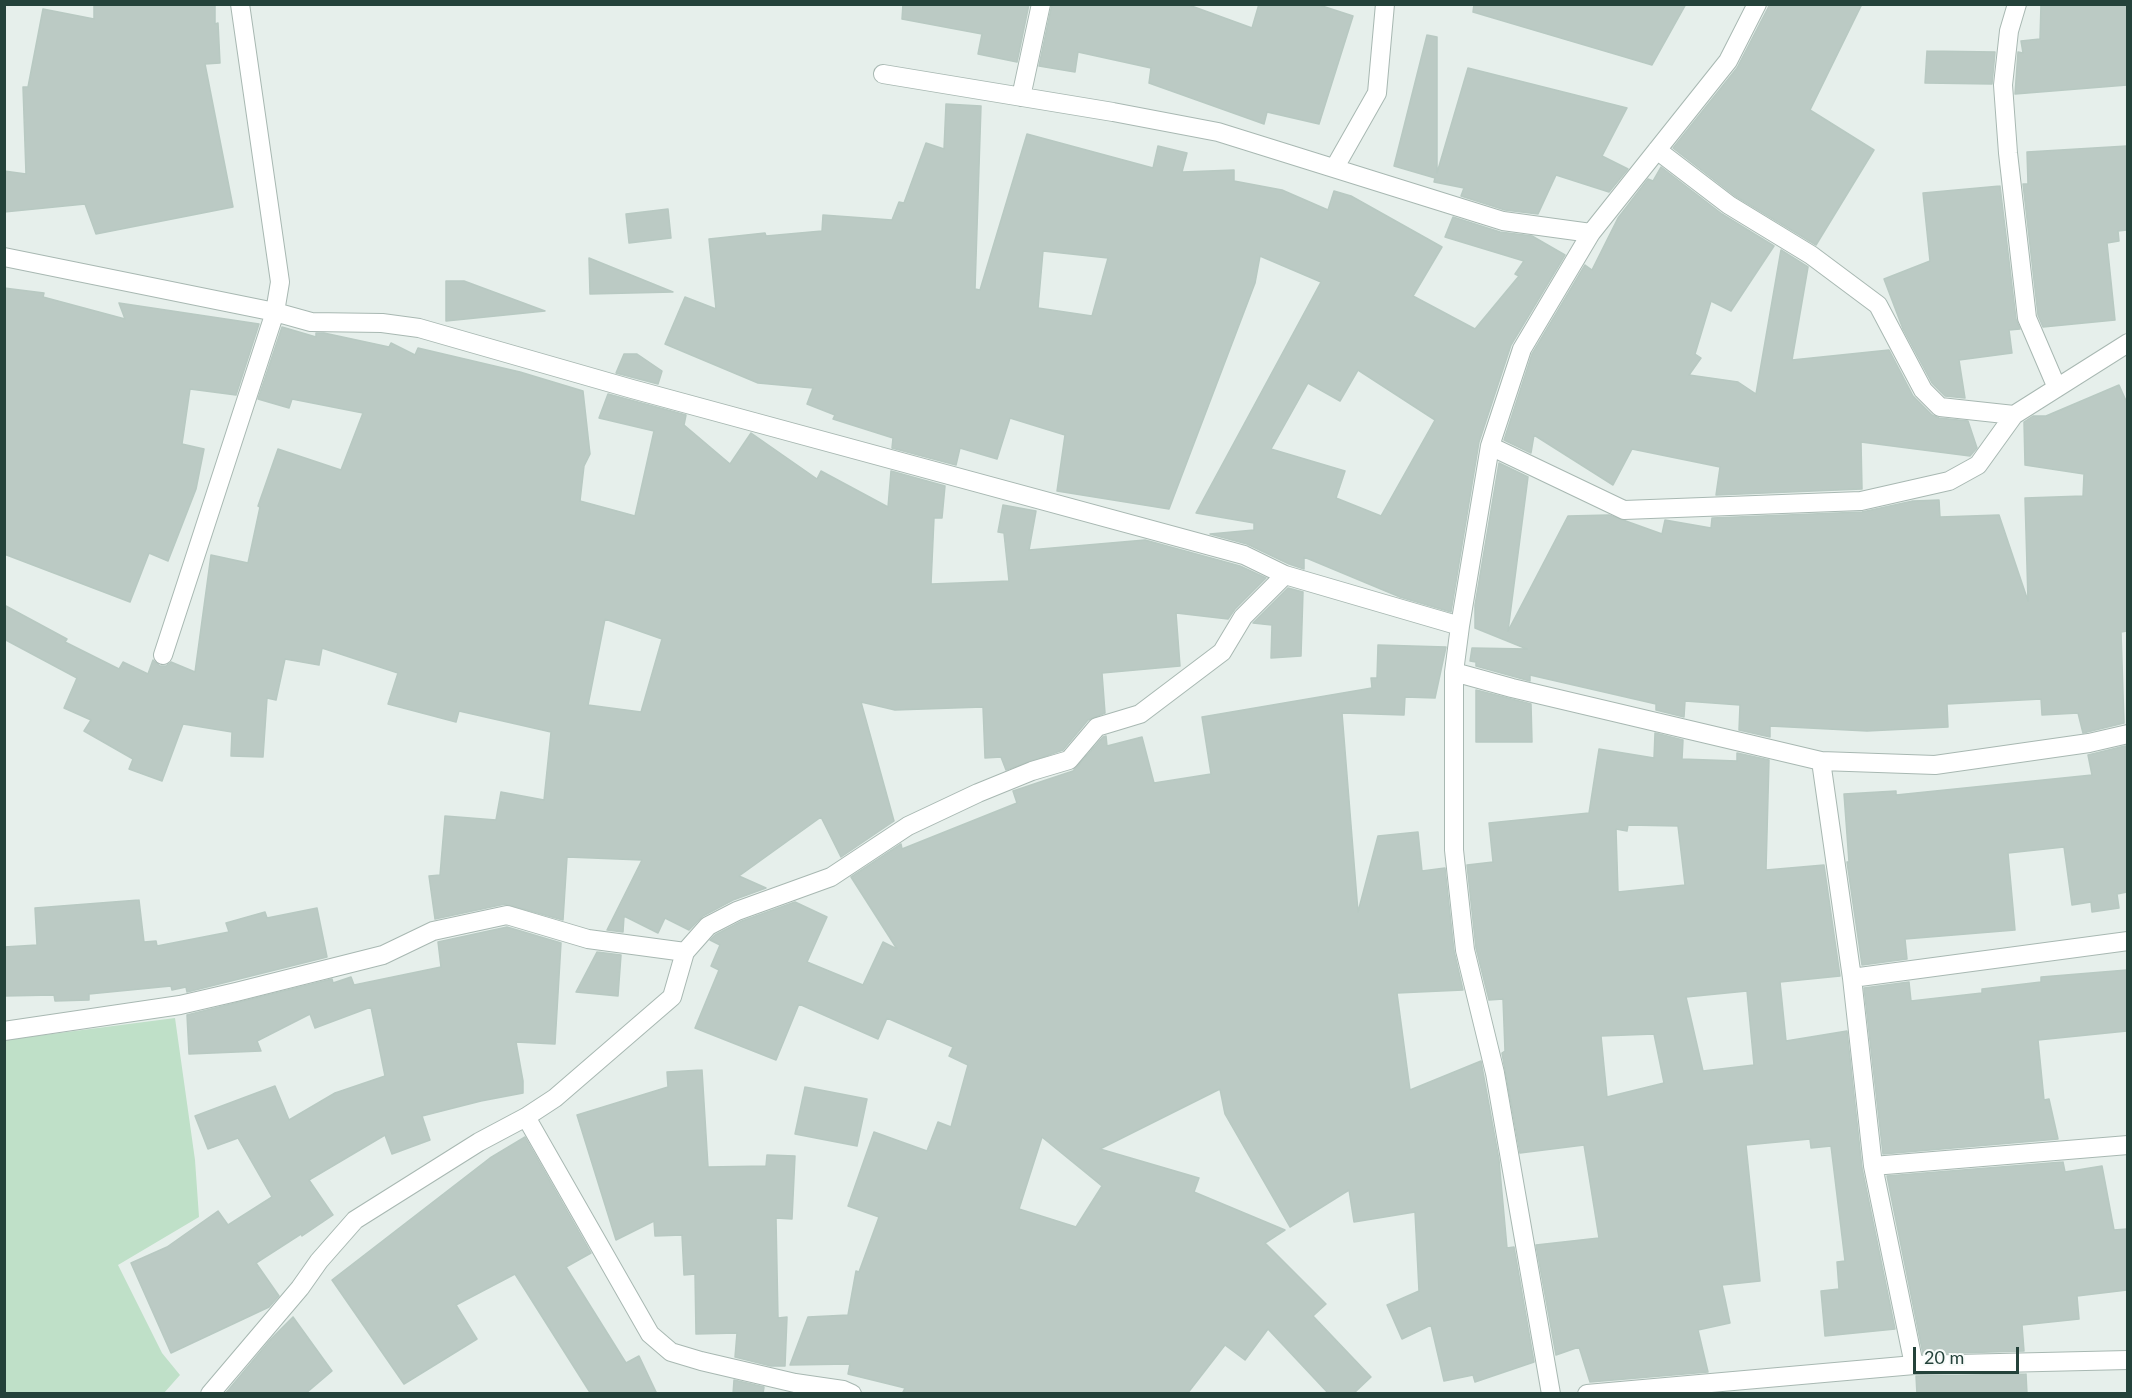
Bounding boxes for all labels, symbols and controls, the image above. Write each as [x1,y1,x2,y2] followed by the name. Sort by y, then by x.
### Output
[1916,1335,2022,1373] scale bar
[1924,1346,1964,1368] text: 20 m

